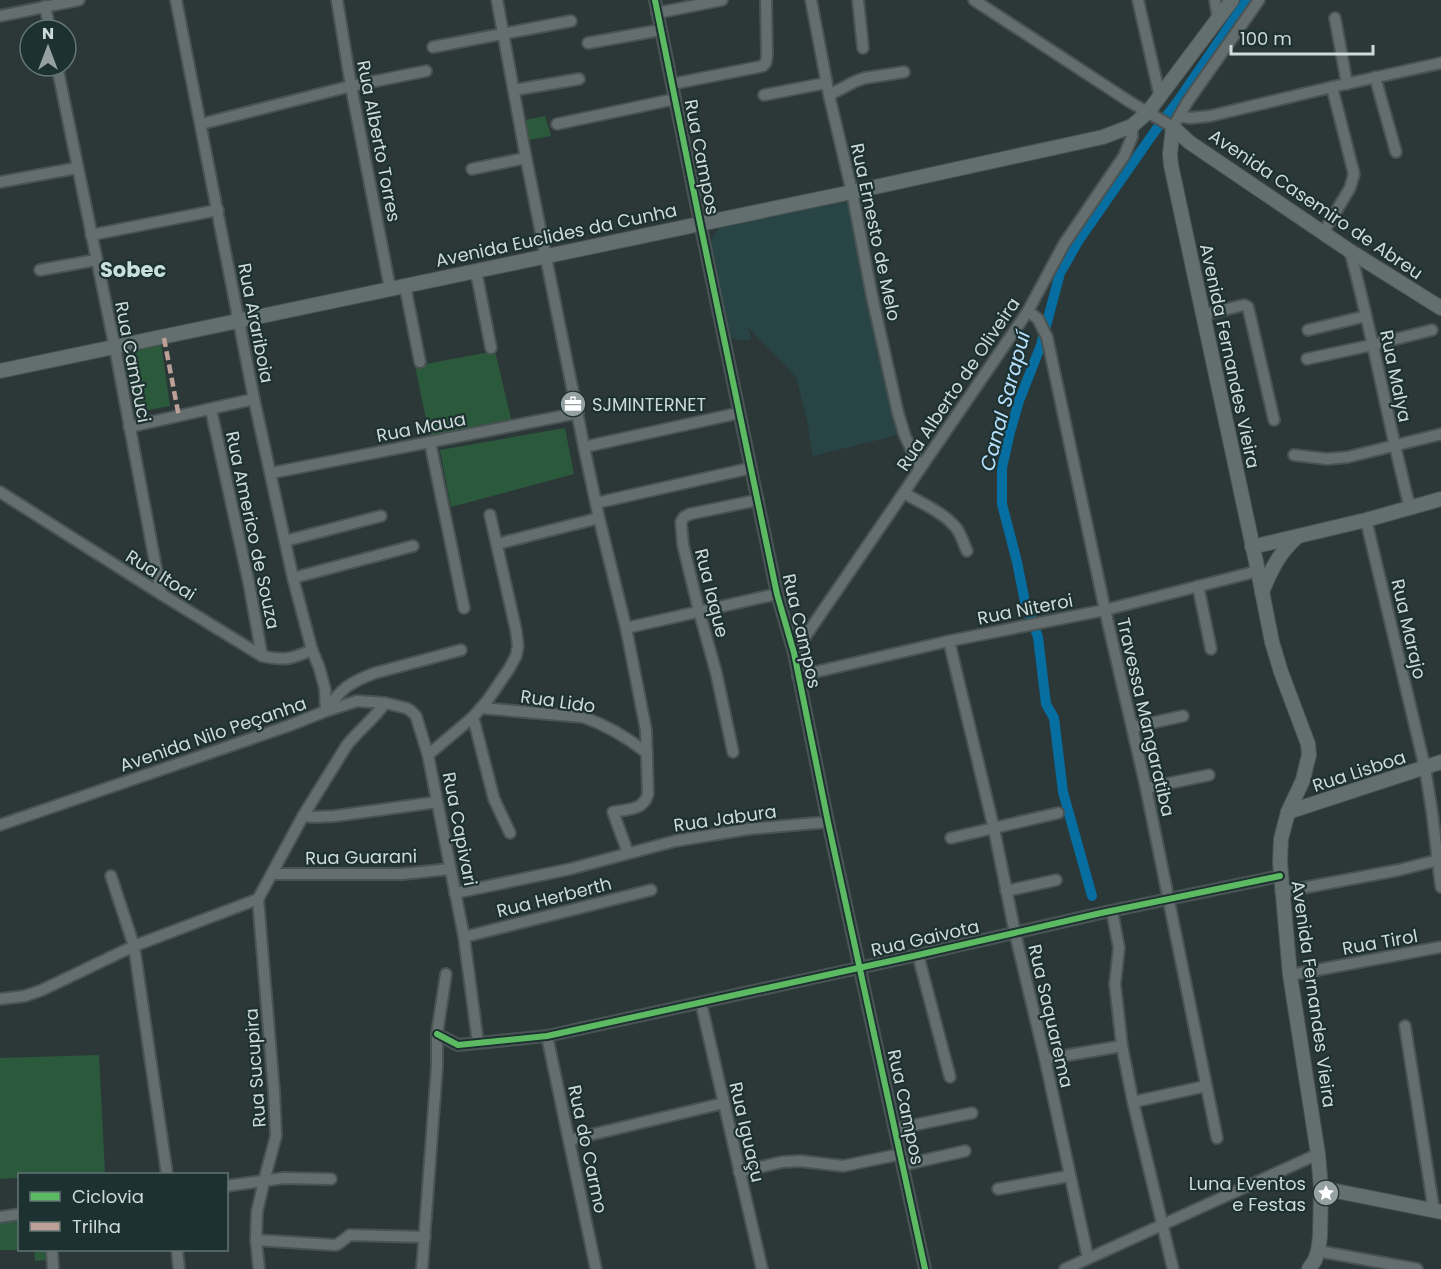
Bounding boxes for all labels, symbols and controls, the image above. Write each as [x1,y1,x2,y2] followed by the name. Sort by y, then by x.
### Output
[18,18,78,78] north arrow
[1231,18,1374,56] scale bar
[42,22,54,45] text: N
[1240,26,1292,51] text: 100 m
[351,58,407,224] street label: Rua Alberto Torres
[679,97,725,217] street label: Rua Campos
[1204,123,1428,285] street label: Avenida Casemiro de Abreu
[845,141,907,323] street label: Rua Ernesto de Melo
[433,197,679,273] street label: Avenida Euclides da Cunha
[1194,241,1266,471] street label: Avenida Fernandes Vieira
[100,255,166,284] district label: Sobec
[232,261,280,385] street label: Rua Arariboia
[890,292,1026,476] street label: Rua Alberto de Oliveira
[109,299,157,425] street label: Rua Cambuci
[973,326,1038,474] water label: Canal Sarapuí
[1374,328,1418,424] street label: Rua Malya
[558,389,588,419] office icon: SJMINTERNET
[592,392,706,417] place label: SJMINTERNET
[374,406,468,448] street label: Rua Maua
[220,429,286,631] street label: Rua Americo de Souza
[121,544,201,606] street label: Rua Itoai
[689,546,735,640] street label: Rua Iaque
[777,571,827,691] street label: Rua Campos
[1385,577,1433,681] street label: Rua Marajo
[975,587,1075,631] street label: Rua Niteroi
[1111,615,1181,819] street label: Travessa Mangaratiba
[519,683,597,719] street label: Rua Lido
[116,690,310,778] street label: Avenida Nilo Peçanha
[1309,744,1409,798] street label: Rua Lisboa
[437,770,483,888] street label: Rua Capivari
[672,798,778,838] street label: Rua Jabura
[305,844,417,870] street label: Rua Guarani
[494,871,614,923] street label: Rua Herberth
[1286,879,1342,1109] street label: Avenida Fernandes Vieira
[868,913,982,963] street label: Rua Gaivota
[1340,923,1420,961] street label: Rua Tirol
[1022,942,1080,1090] street label: Rua Saquarema
[238,1008,272,1128] street label: Rua Sucupira
[882,1047,930,1167] street label: Rua Campos
[723,1079,771,1185] street label: Rua Iguaçu
[562,1082,614,1216] street label: Rua do Carmo
[1189,1171,1306,1217] place label: Luna Eventos e Festas
[18,1173,228,1251] legend
[1311,1178,1341,1208] place icon: Luna Eventos e Festas
[72,1184,144,1209] text: Ciclovia
[72,1214,121,1239] text: Trilha

